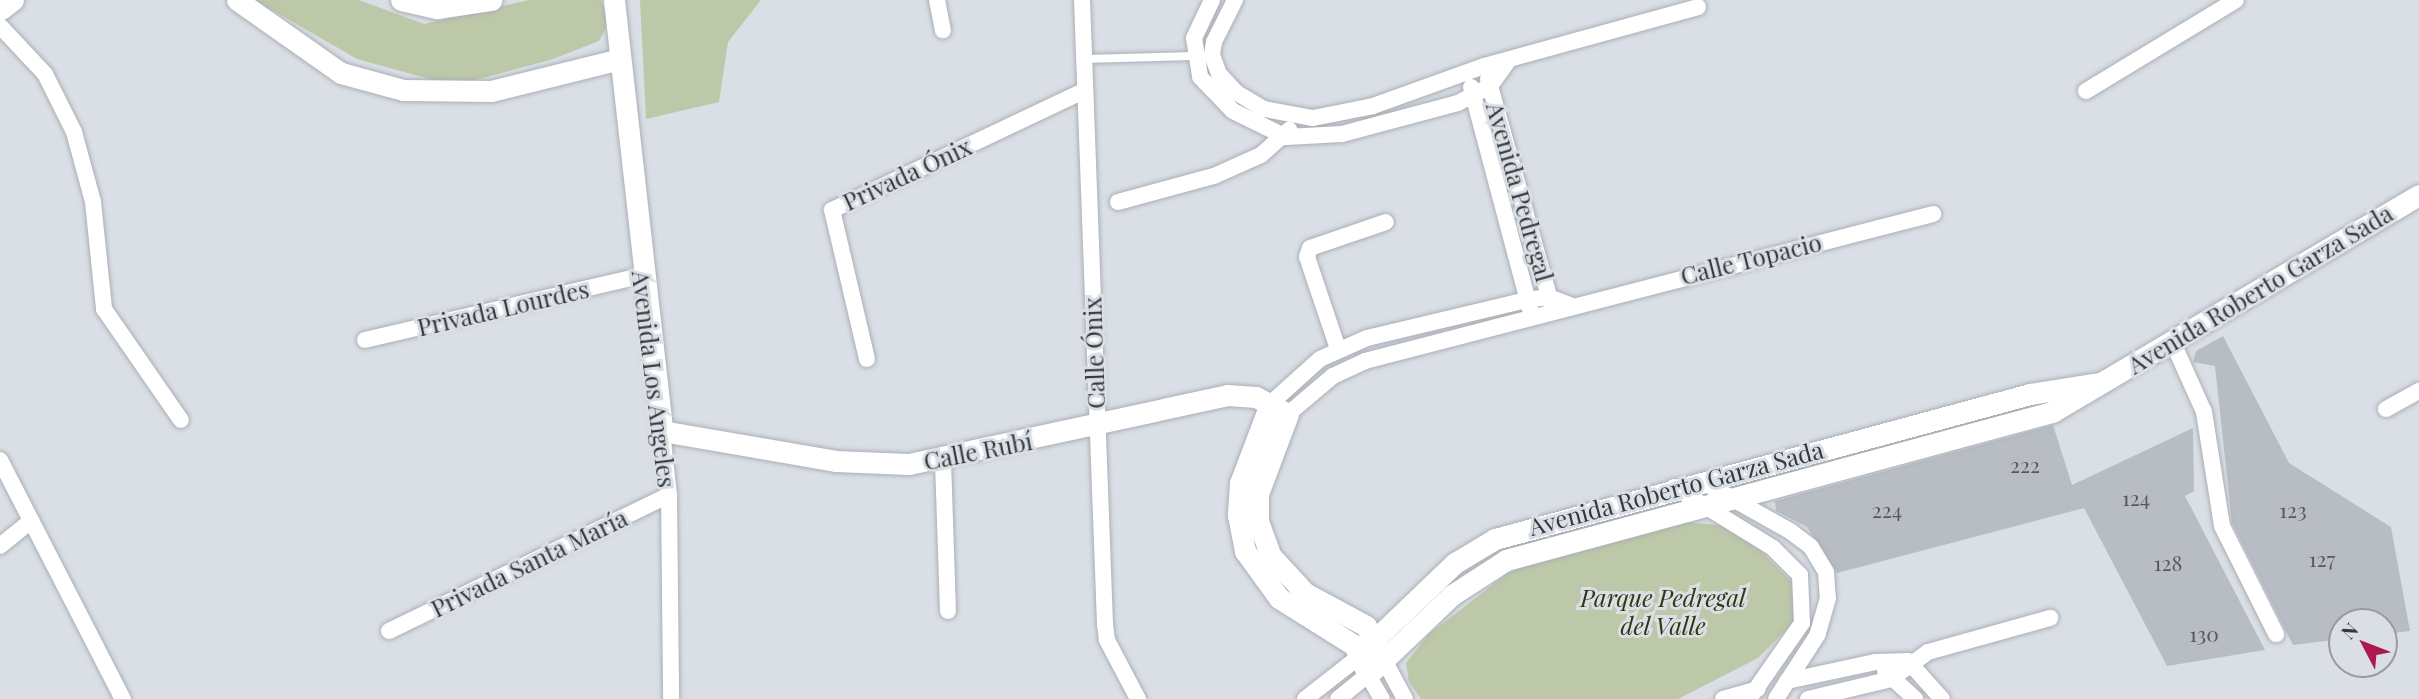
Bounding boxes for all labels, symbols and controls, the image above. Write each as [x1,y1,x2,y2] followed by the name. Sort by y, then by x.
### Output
[1481,99,1559,285] street label: Avenida Pedregal
[838,132,976,216] street label: Privada Ónix
[2122,198,2398,380] street label: Avenida Roberto Garza Sada
[1677,228,1825,290] street label: Calle Topacio
[626,268,682,490] street label: Avenida Los Angeles
[414,274,592,342] street label: Privada Lourdes
[1078,297,1110,409] street label: Calle Ónix
[921,426,1035,476] street label: Calle Rubí
[1525,435,1827,541] street label: Avenida Roberto Garza Sada
[2010,451,2040,477] house number: 222
[2122,484,2150,510] house number: 124
[1872,496,1902,522] house number: 224
[2279,496,2307,522] house number: 123
[426,503,632,623] street label: Privada Santa María
[2309,545,2335,571] house number: 127
[2154,549,2182,575] house number: 128
[1580,584,1746,640] park label: Parque Pedregal del Valle
[2328,608,2398,678] north arrow
[2335,616,2363,644] text: N
[2189,620,2219,646] house number: 130

